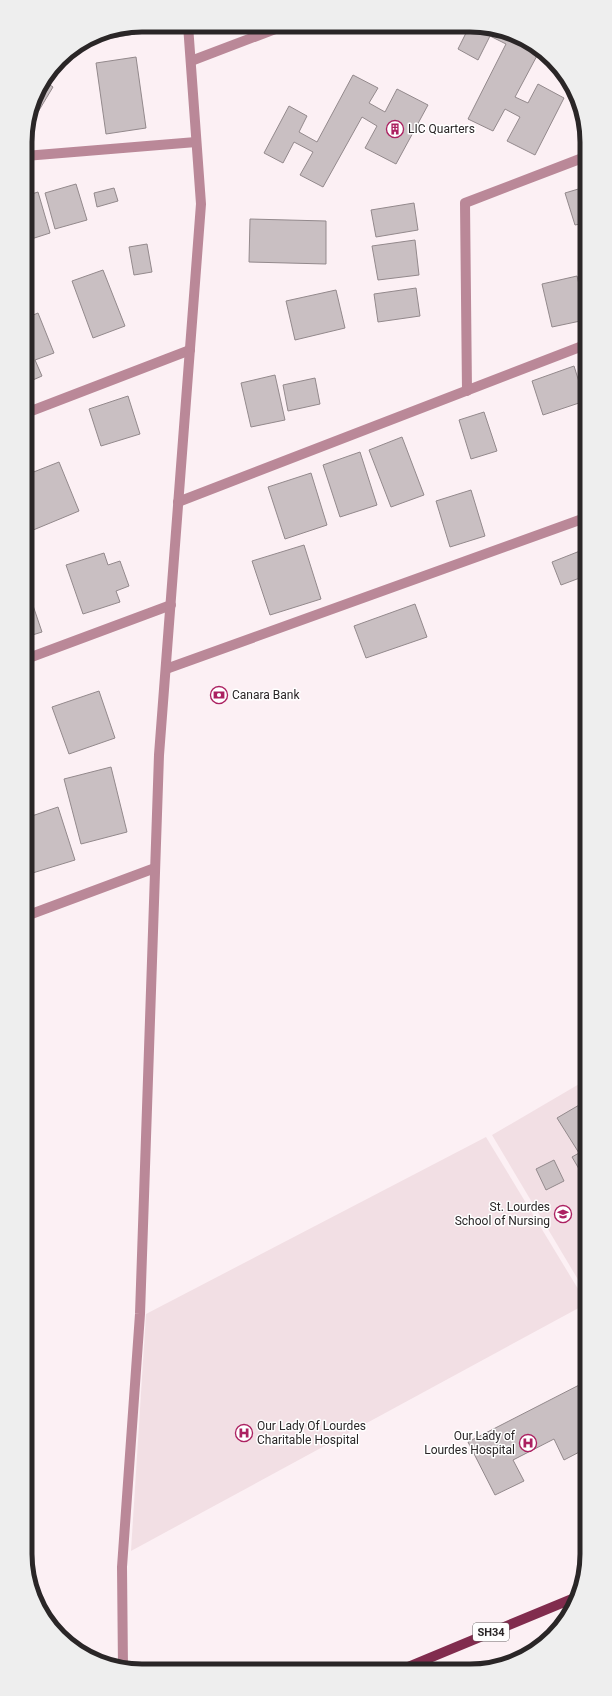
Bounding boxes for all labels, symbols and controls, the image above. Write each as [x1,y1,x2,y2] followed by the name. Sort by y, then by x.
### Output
[385,119,405,139] building icon: LIC Quarters
[408,122,475,136] place label: LIC Quarters
[209,685,229,705] bank icon: Canara Bank
[232,688,300,702] place label: Canara Bank
[455,1200,550,1228] place label: St. Lourdes School of Nursing
[553,1204,573,1224] school or university icon: St. Lourdes School of Nursing
[257,1419,366,1447] place label: Our Lady Of Lourdes Charitable Hospital
[234,1423,254,1443] hospital icon: Our Lady Of Lourdes Charitable Hospital
[424,1429,516,1457] place label: Our Lady of Lourdes Hospital
[518,1433,538,1453] hospital icon: Our Lady of Lourdes Hospital
[473,1623,509,1641] road number: SH34

